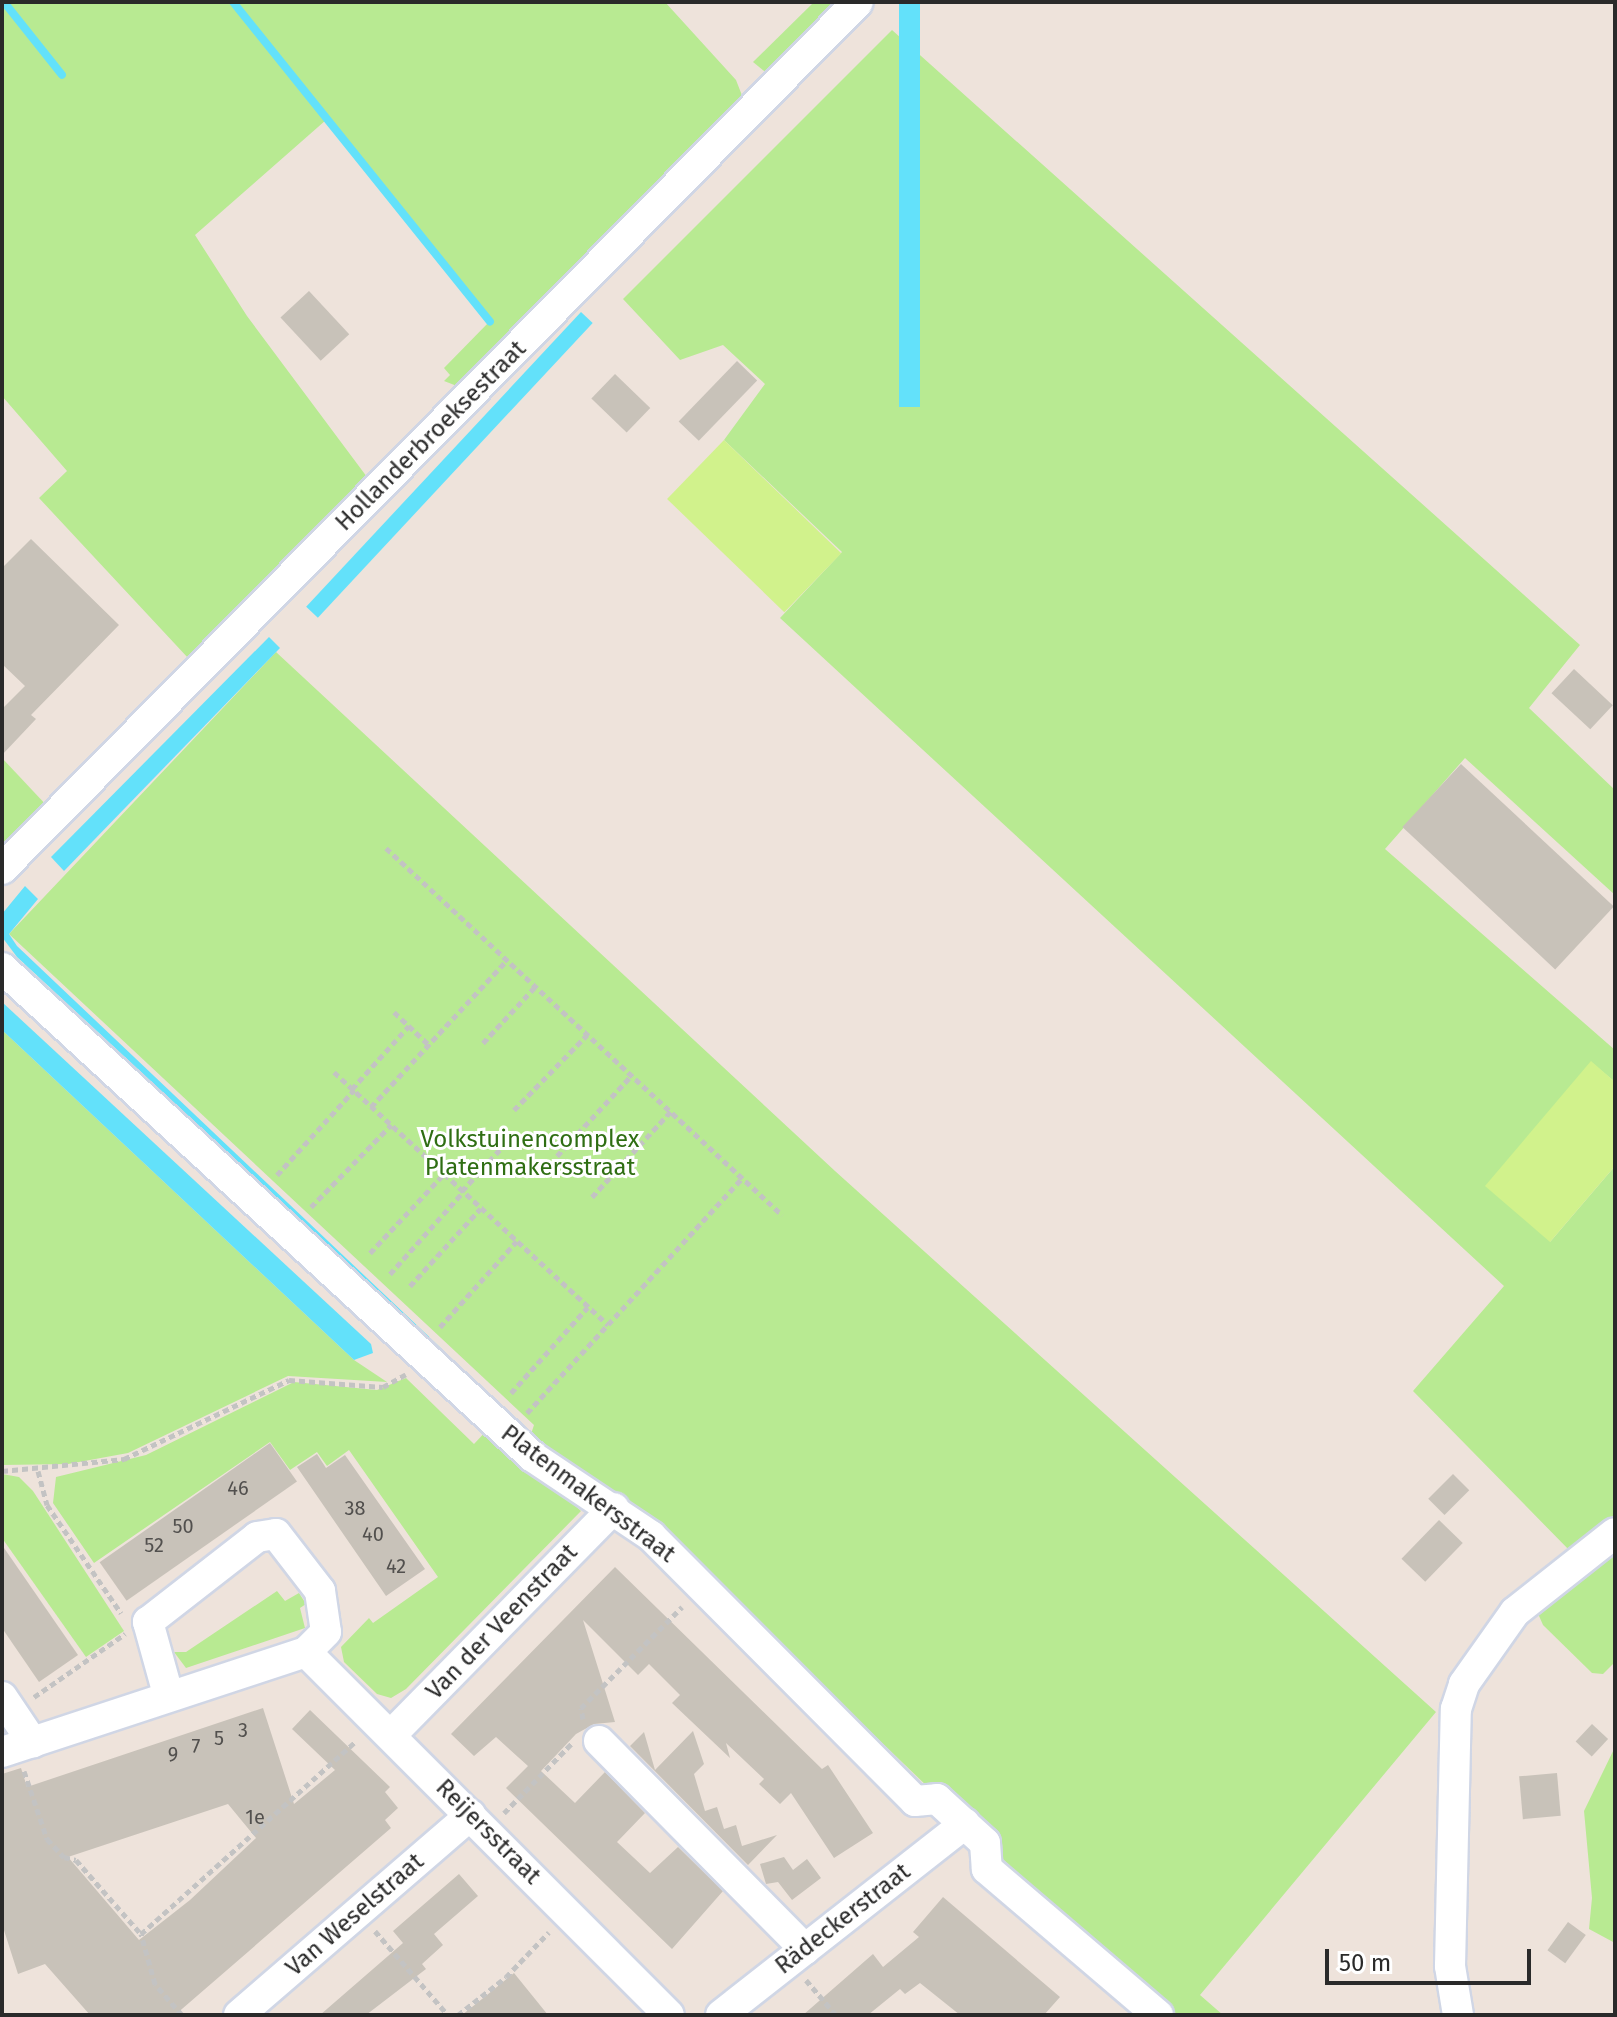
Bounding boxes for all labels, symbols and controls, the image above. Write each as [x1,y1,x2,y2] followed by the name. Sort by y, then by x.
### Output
[330,335,532,537] street label: Hollanderbroeksestraat
[420,1126,640,1182] park label: Volkstuinencomplex Platenmakersstraat
[495,1419,681,1569] street label: Platenmakersstraat
[227,1476,249,1500] house number: 46
[345,1496,365,1520] house number: 38
[172,1514,194,1538] house number: 50
[362,1522,384,1546] house number: 40
[144,1533,164,1557] house number: 52
[420,1538,584,1706] street label: Van der Veenstraat
[386,1554,406,1578] house number: 42
[238,1718,248,1742] house number: 3
[214,1726,224,1750] house number: 5
[192,1734,200,1758] house number: 7
[168,1742,178,1766] house number: 9
[430,1774,546,1890] street label: Reijersstraat
[245,1805,265,1829] house number: 1e
[280,1847,430,1983] street label: Van Weselstraat
[770,1857,916,1981] street label: Rädeckerstraat
[1329,1933,1535,1983] scale bar
[1339,1949,1391,1977] text: 50 m

